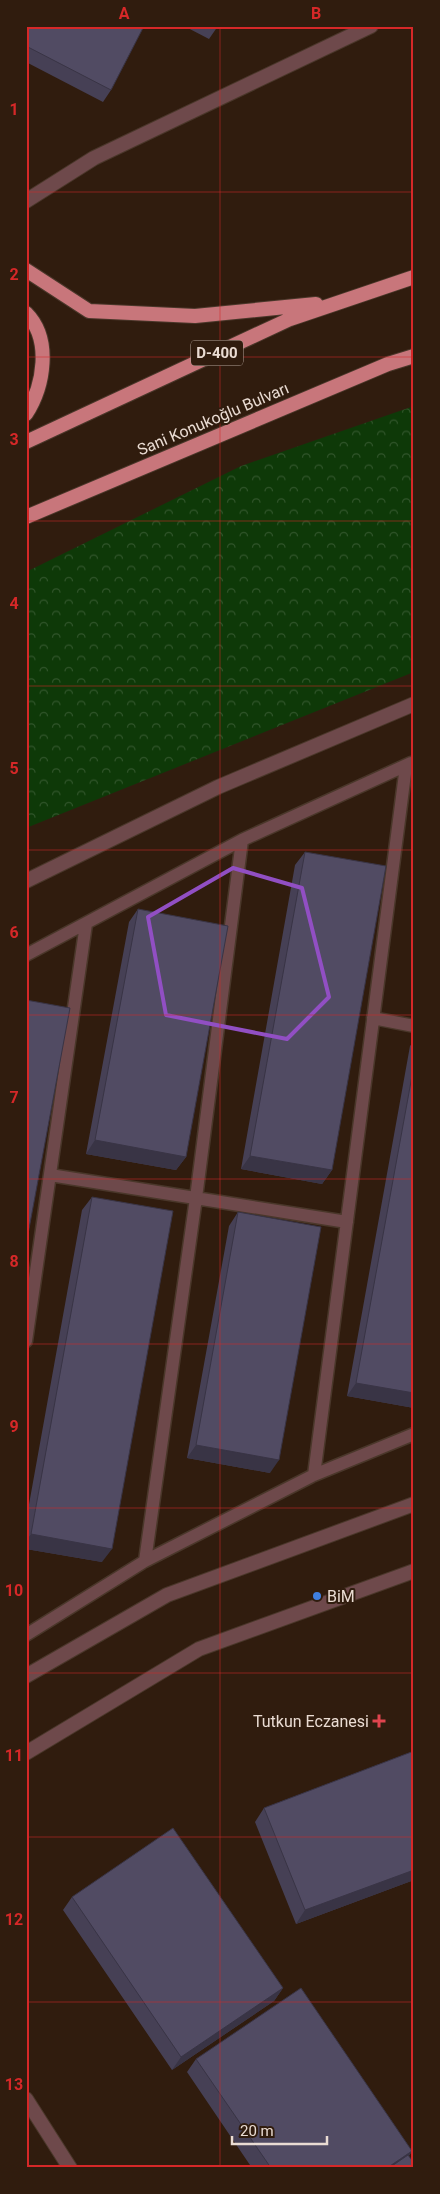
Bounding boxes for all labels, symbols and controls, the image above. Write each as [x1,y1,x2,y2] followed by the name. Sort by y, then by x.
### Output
[119,4,130,23] text: A
[311,4,321,23] text: B
[9,100,19,119] text: 1
[9,265,19,284] text: 2
[191,340,243,366] road number: D-400
[134,378,292,460] street label: Sani Konukoğlu Bulvarı
[9,430,19,449] text: 3
[9,594,19,613] text: 4
[9,759,19,778] text: 5
[9,923,19,942] text: 6
[9,1088,19,1107] text: 7
[9,1252,19,1271] text: 8
[9,1417,19,1436] text: 9
[5,1581,23,1600] text: 10
[327,1587,355,1606] place label: BiM
[311,1590,323,1602] marker: BiM
[253,1712,369,1731] place label: Tutkun Eczanesi
[373,1715,385,1727] marker: Tutkun Eczanesi
[5,1746,23,1765] text: 11
[5,1910,23,1929] text: 12
[5,2075,23,2094] text: 13
[232,2114,328,2146] scale bar
[240,2122,274,2140] text: 20 m

